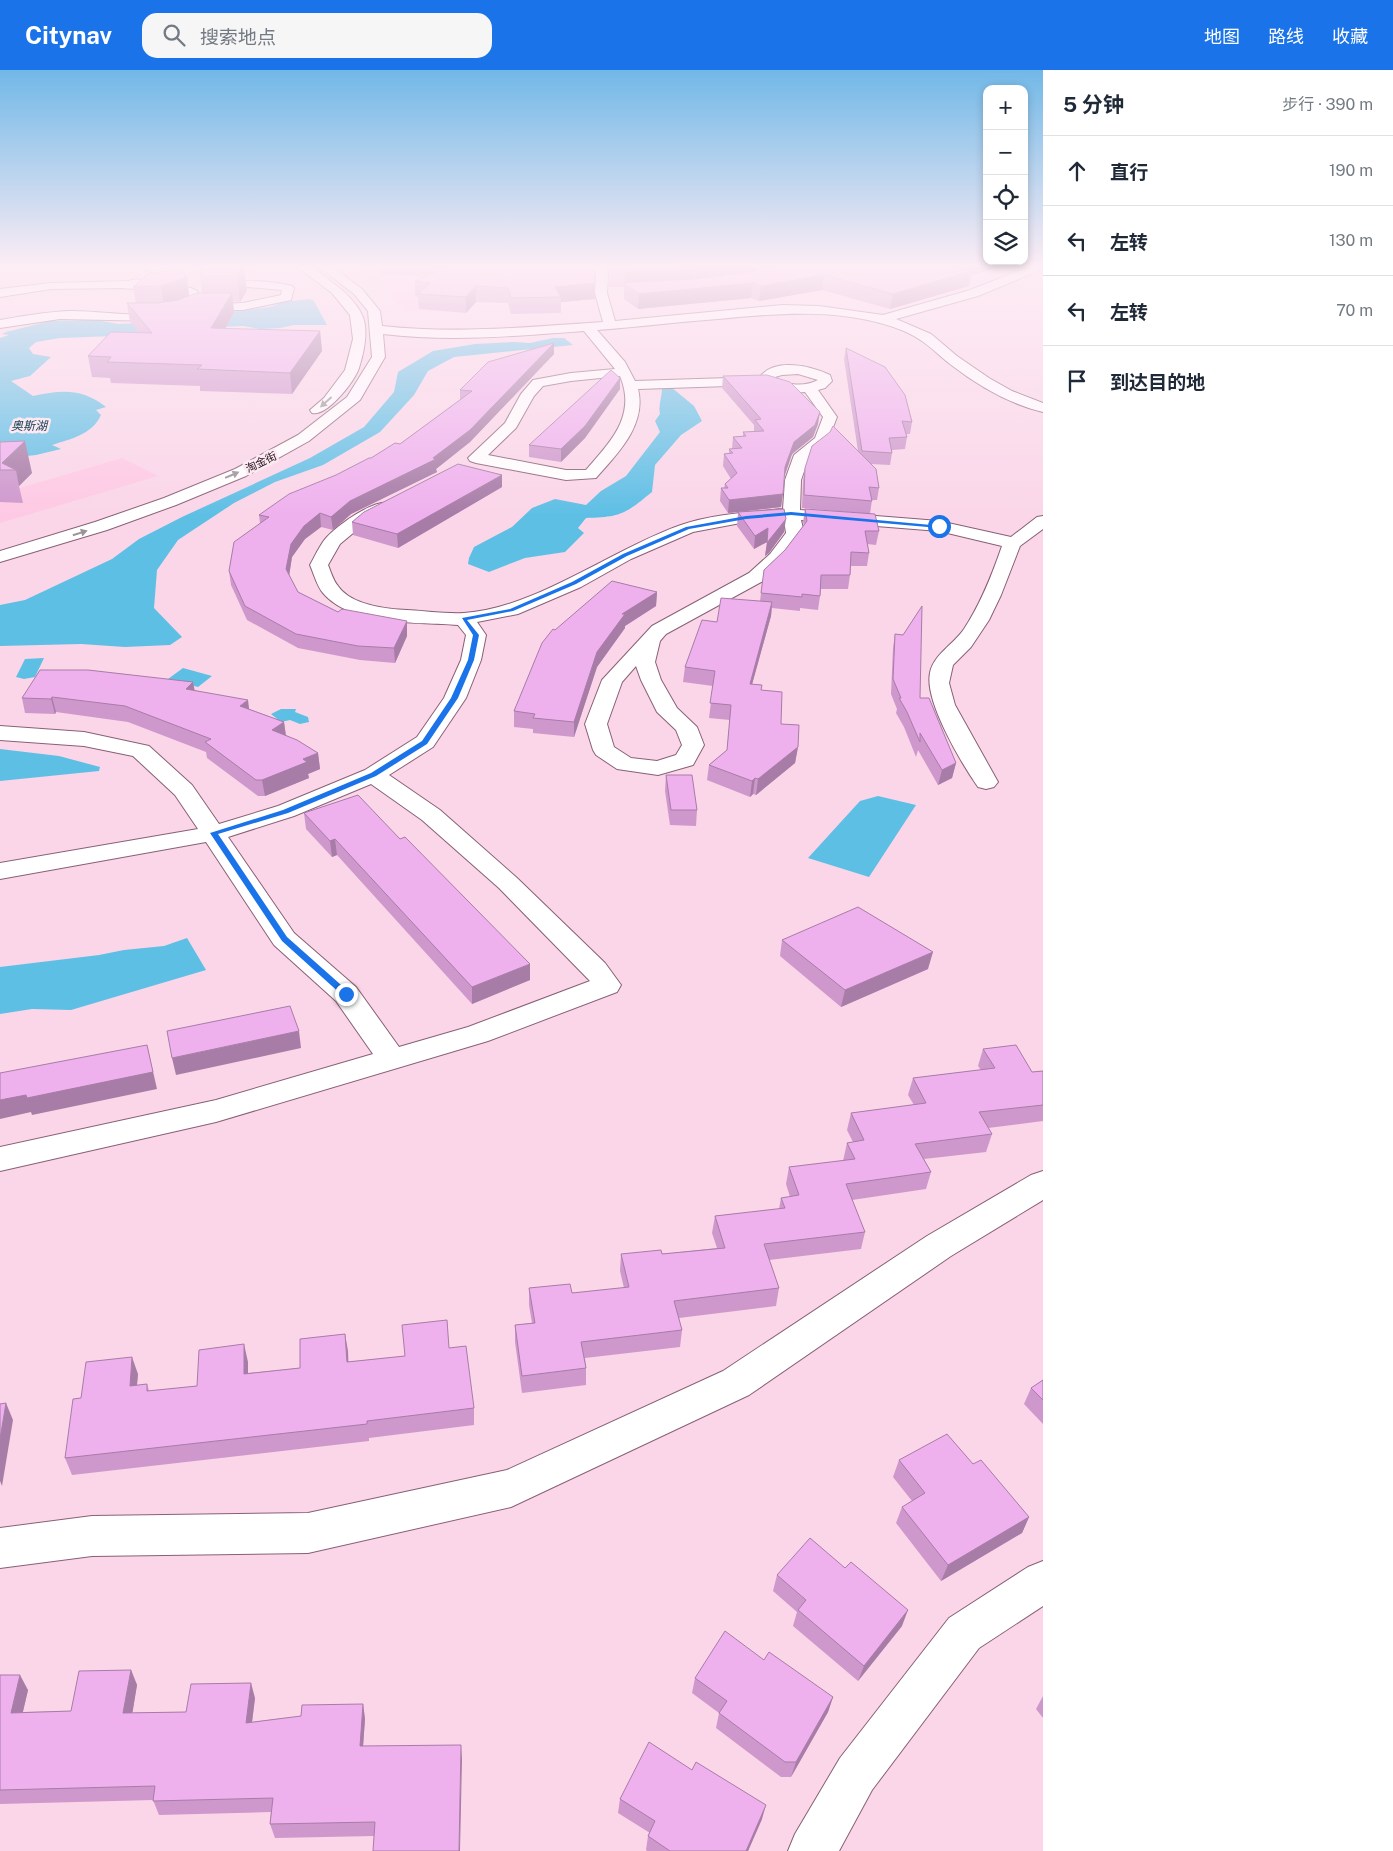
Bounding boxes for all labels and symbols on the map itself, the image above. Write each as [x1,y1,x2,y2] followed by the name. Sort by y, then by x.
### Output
[319,397,332,408] one-way arrow
[11,419,49,433] water label: 奥斯湖
[244,449,278,475] street label: 淘金街
[225,471,239,479] one-way arrow
[928,515,951,538] route start
[73,528,88,536] one-way arrow
[335,983,358,1006] route end

